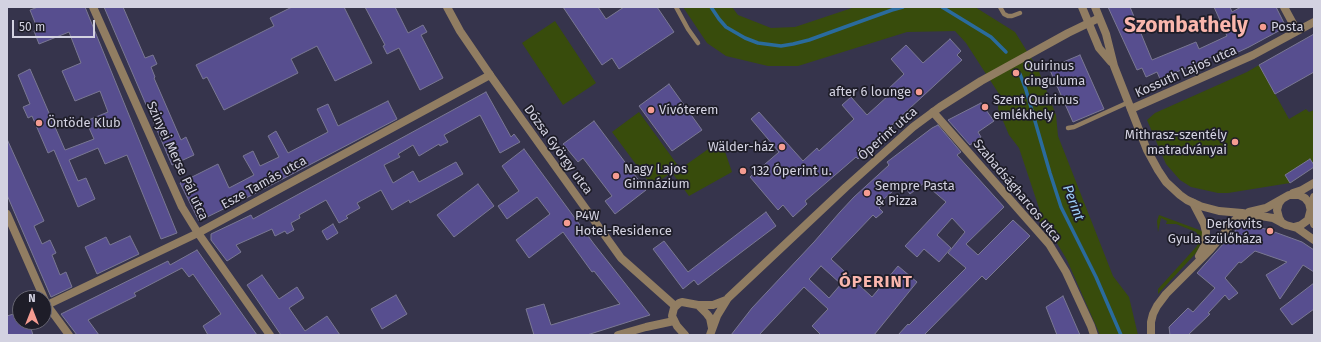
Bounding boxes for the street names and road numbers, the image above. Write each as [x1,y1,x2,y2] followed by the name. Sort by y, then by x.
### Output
[1133,43,1239,101] street label: Kossuth Lajos utca
[143,99,211,223] street label: Szinyei Merse Pál utca
[520,102,596,198] street label: Dózsa György utca
[855,104,921,164] street label: Óperint utca
[970,137,1064,245] street label: Szabadságharcos utca
[219,153,309,213] street label: Esze Tamás utca

